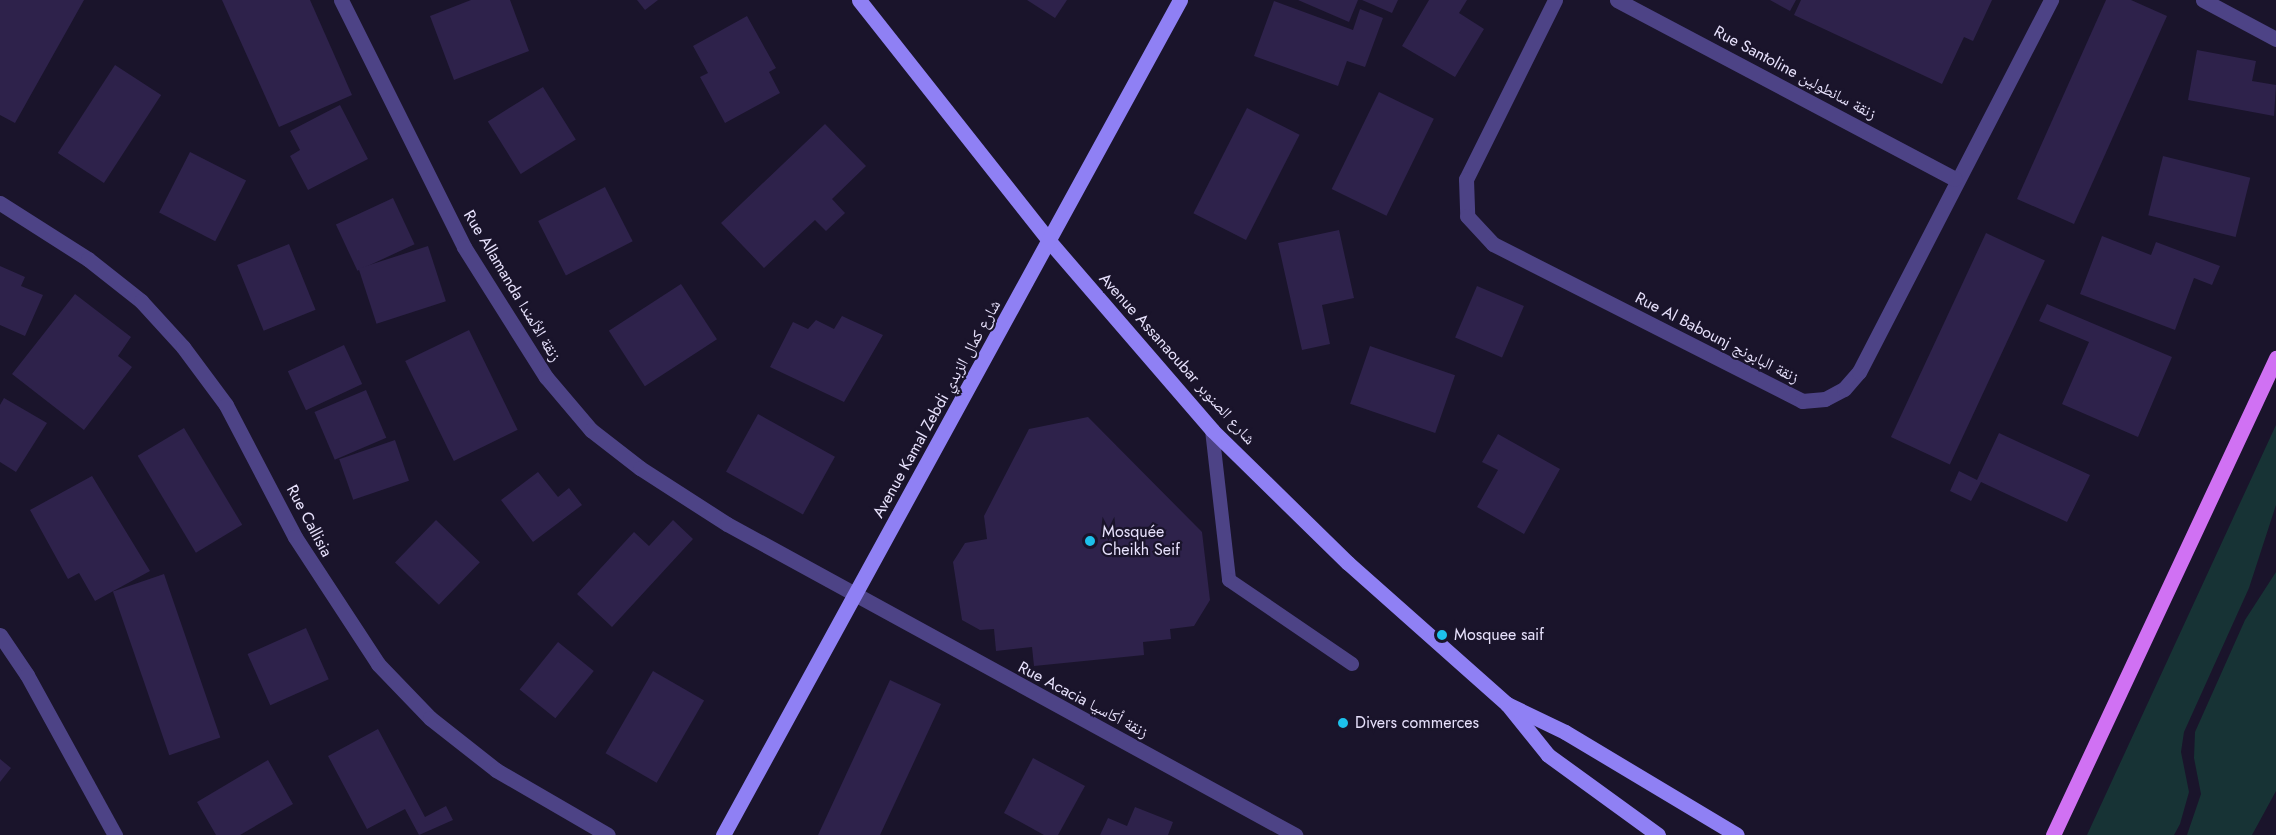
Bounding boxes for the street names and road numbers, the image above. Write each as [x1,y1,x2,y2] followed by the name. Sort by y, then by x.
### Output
[1711,22,1879,124] street label: Rue Santoline زنقة سانطولين
[459,207,565,365] street label: Rue Allamanda زنقة الألمندا
[1095,269,1259,449] street label: Avenue Assanaoubar شارع الصنوبر
[1632,288,1802,388] street label: Rue Al Babounj زنقة البابونج
[869,297,1005,521] street label: Avenue Kamal Zebdi شارع كمال الزبدي
[282,482,336,560] street label: Rue Callisia
[1015,658,1151,742] street label: Rue Acacia زنقة أكاسيا

